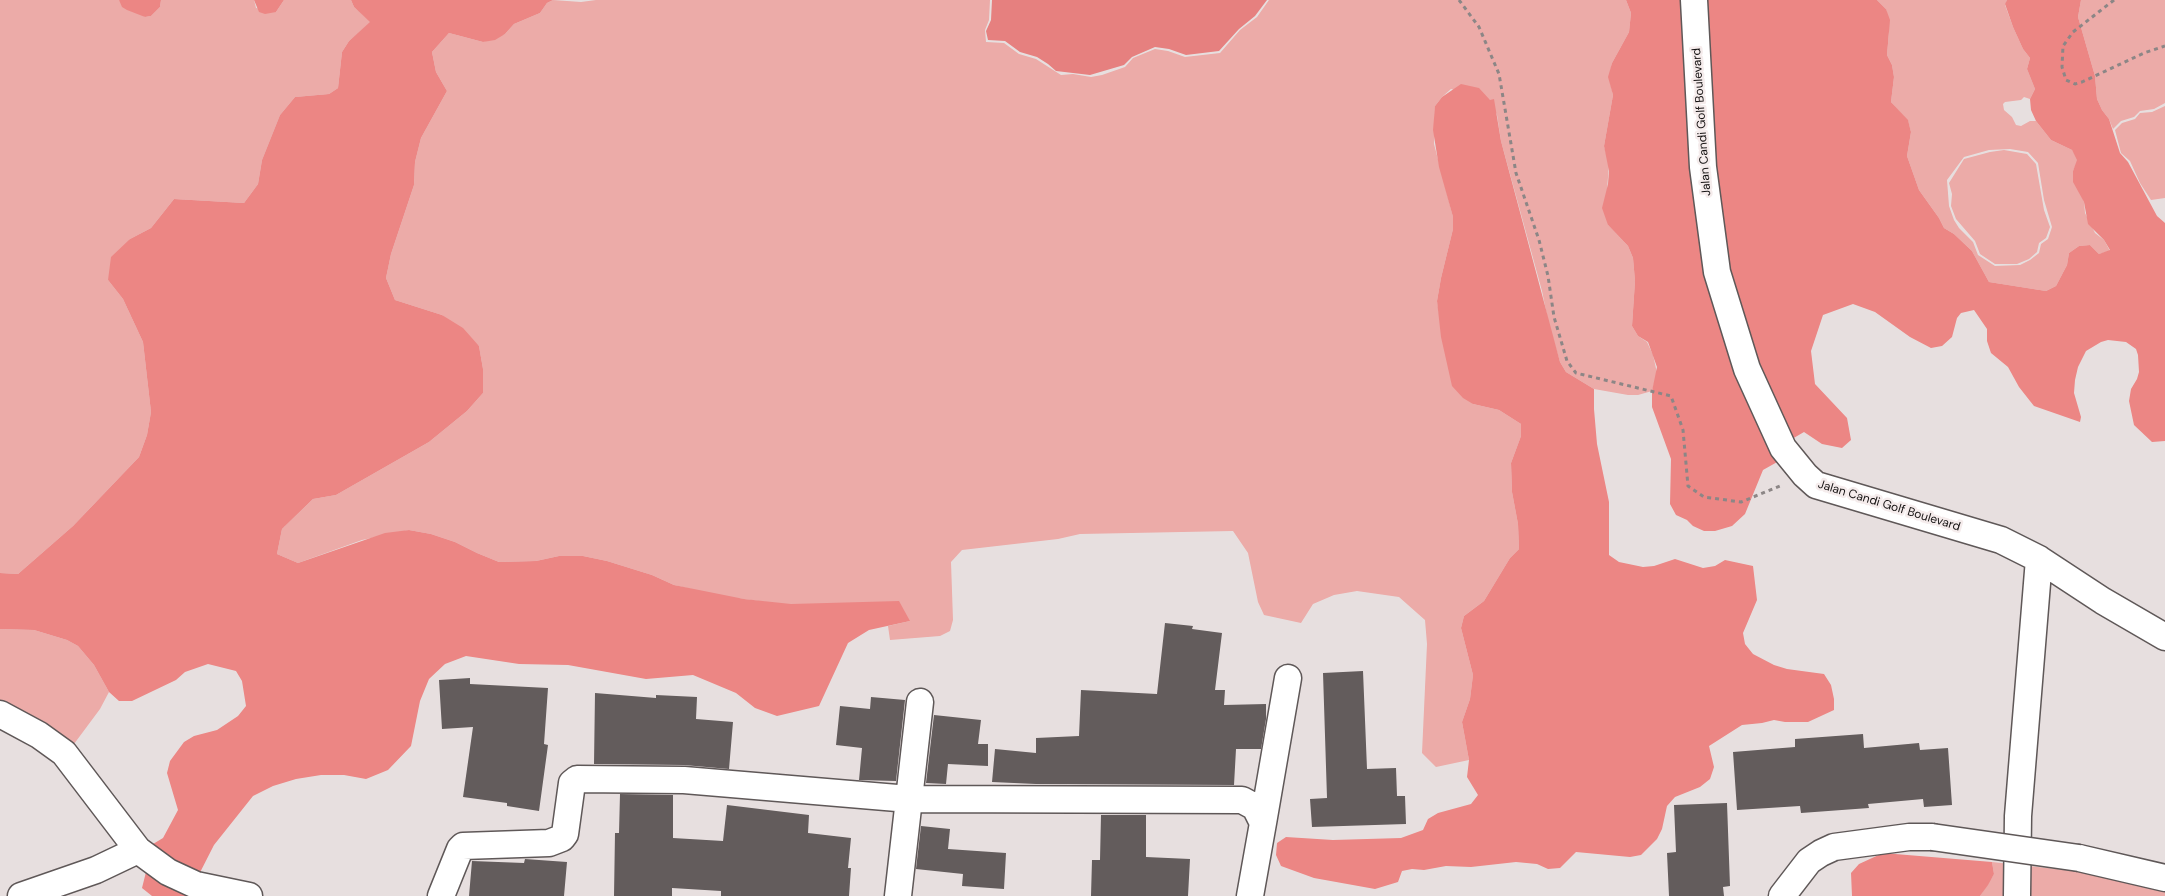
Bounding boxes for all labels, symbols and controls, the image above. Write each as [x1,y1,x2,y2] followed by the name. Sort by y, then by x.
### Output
[1690,47,1714,197] street label: Jalan Candi Golf Boulevard
[1816,477,1962,535] street label: Jalan Candi Golf Boulevard

